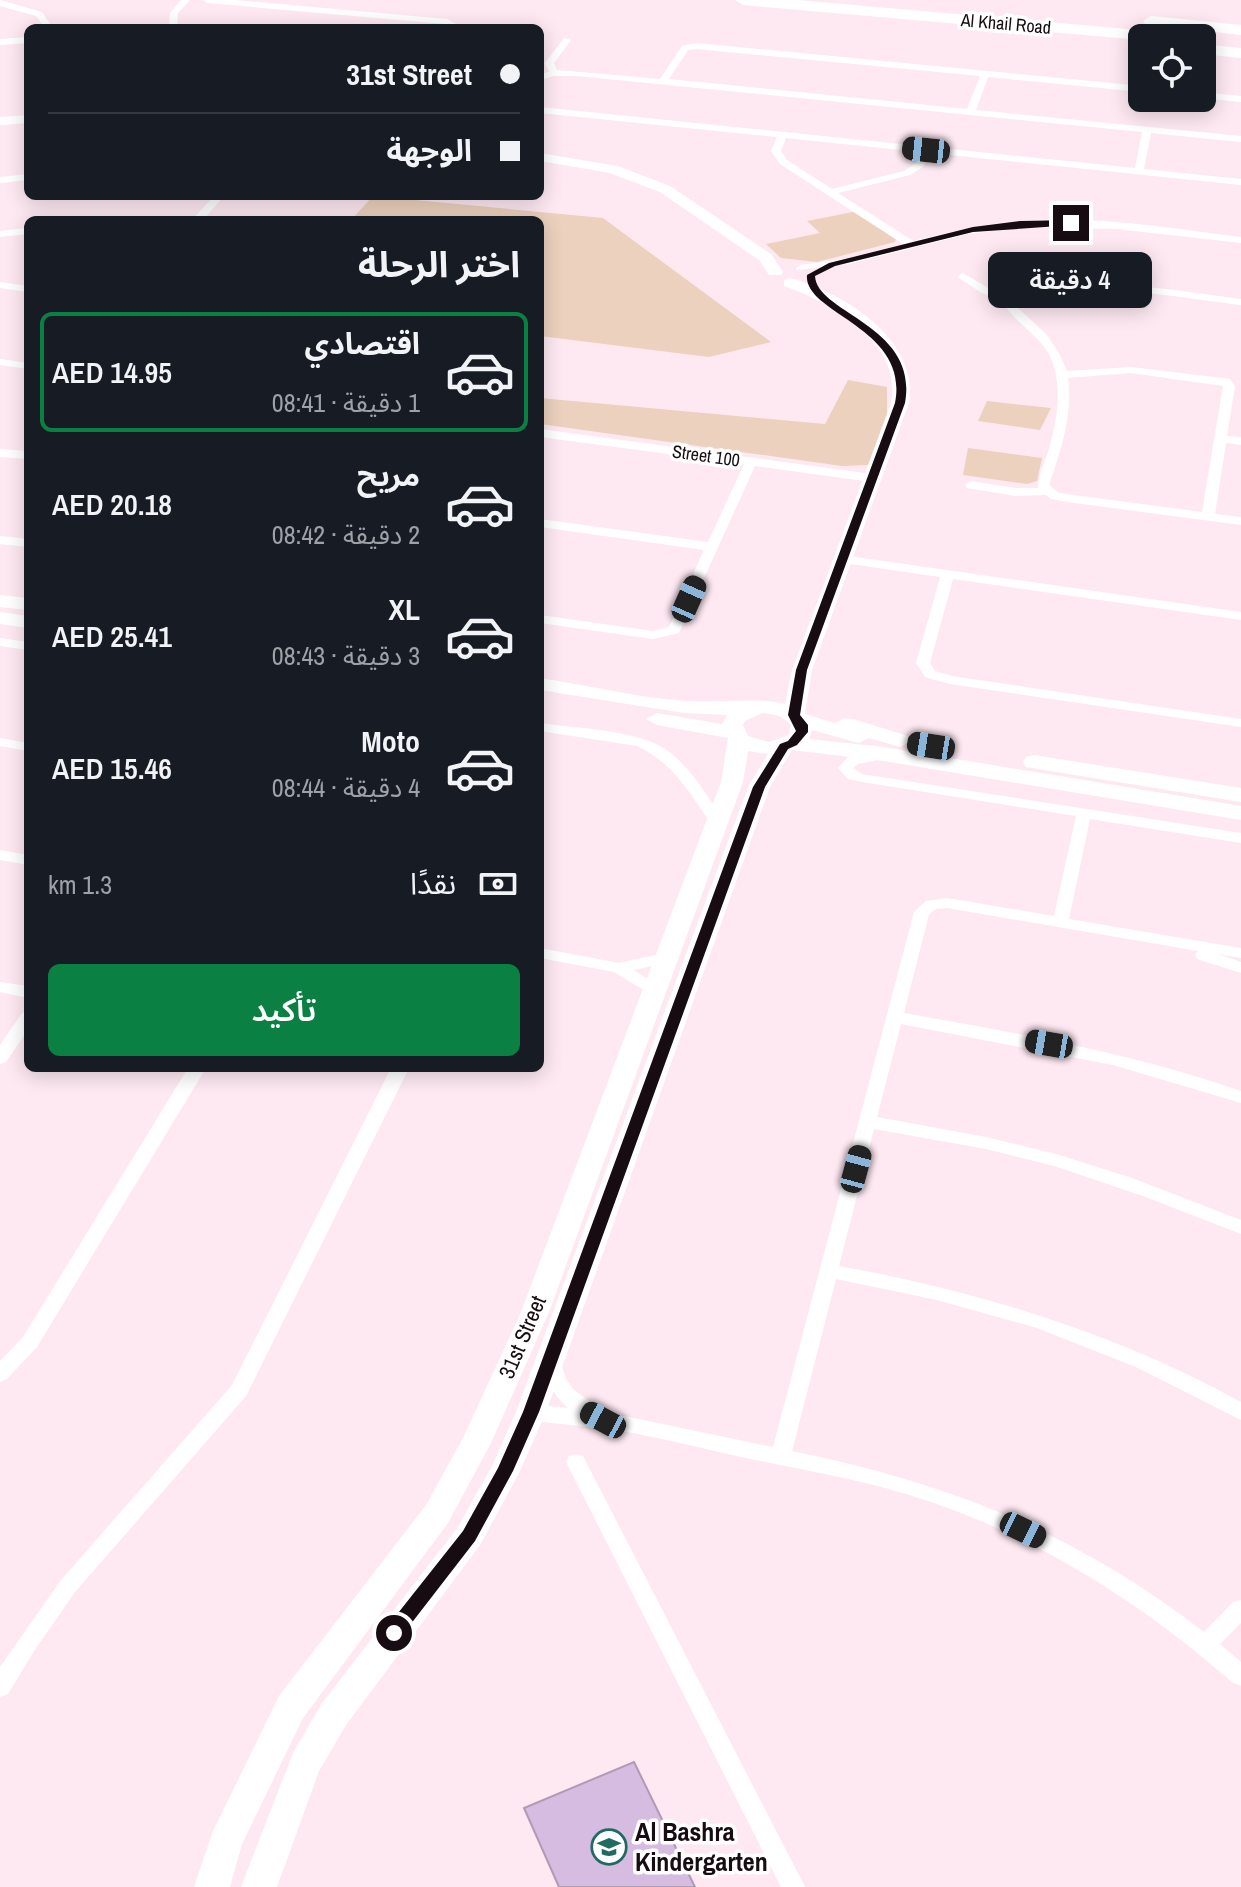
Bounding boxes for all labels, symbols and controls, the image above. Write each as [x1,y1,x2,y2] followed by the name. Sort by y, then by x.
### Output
[959,7,1052,40] street label: Al Khail Road
[1128,24,1216,112] map controls
[1128,24,1216,112] button: locate
[346,54,472,94] text: 31st Street
[387,130,472,170] text: الوجهة
[901,136,951,164] car
[1053,205,1089,241] route end
[358,240,520,288] text: اختر الرحلة
[989,251,1153,307] callout: 4 دقيقة
[1030,262,1110,297] text: 4 دقيقة
[305,323,420,363] text: اقتصادي
[444,336,516,408] icon: car
[52,352,172,392] text: AED 14.95
[272,385,420,420] text: 1 دقيقة · 08:41
[671,438,742,473] street label: Street 100
[357,455,420,495] text: مريح
[444,468,516,540] icon: car
[52,484,172,524] text: AED 20.18
[272,517,420,552] text: 2 دقيقة · 08:42
[668,572,710,626] car
[389,589,420,629] text: XL
[444,600,516,672] icon: car
[52,616,172,656] text: AED 25.41
[272,638,420,673] text: 3 دقيقة · 08:43
[361,721,420,761] text: Moto
[905,730,957,762] car
[444,732,516,804] icon: car
[52,748,172,788] text: AED 15.46
[272,770,420,805] text: 4 دقيقة · 08:44
[476,862,520,906] icon: cash
[410,863,456,903] text: نقدًا
[48,867,112,902] text: 1.3 km
[48,964,520,1056] button: تأكيد
[1023,1028,1075,1060] car
[838,1143,874,1195] car
[491,1291,553,1383] street label: 31st Street
[576,1398,630,1442] car
[996,1509,1050,1551] car
[376,1615,412,1651] route start
[635,1814,768,1879] place label: Al Bashra Kindergarten
[590,1828,628,1866] school or university icon: Al Bashra Kindergarten

